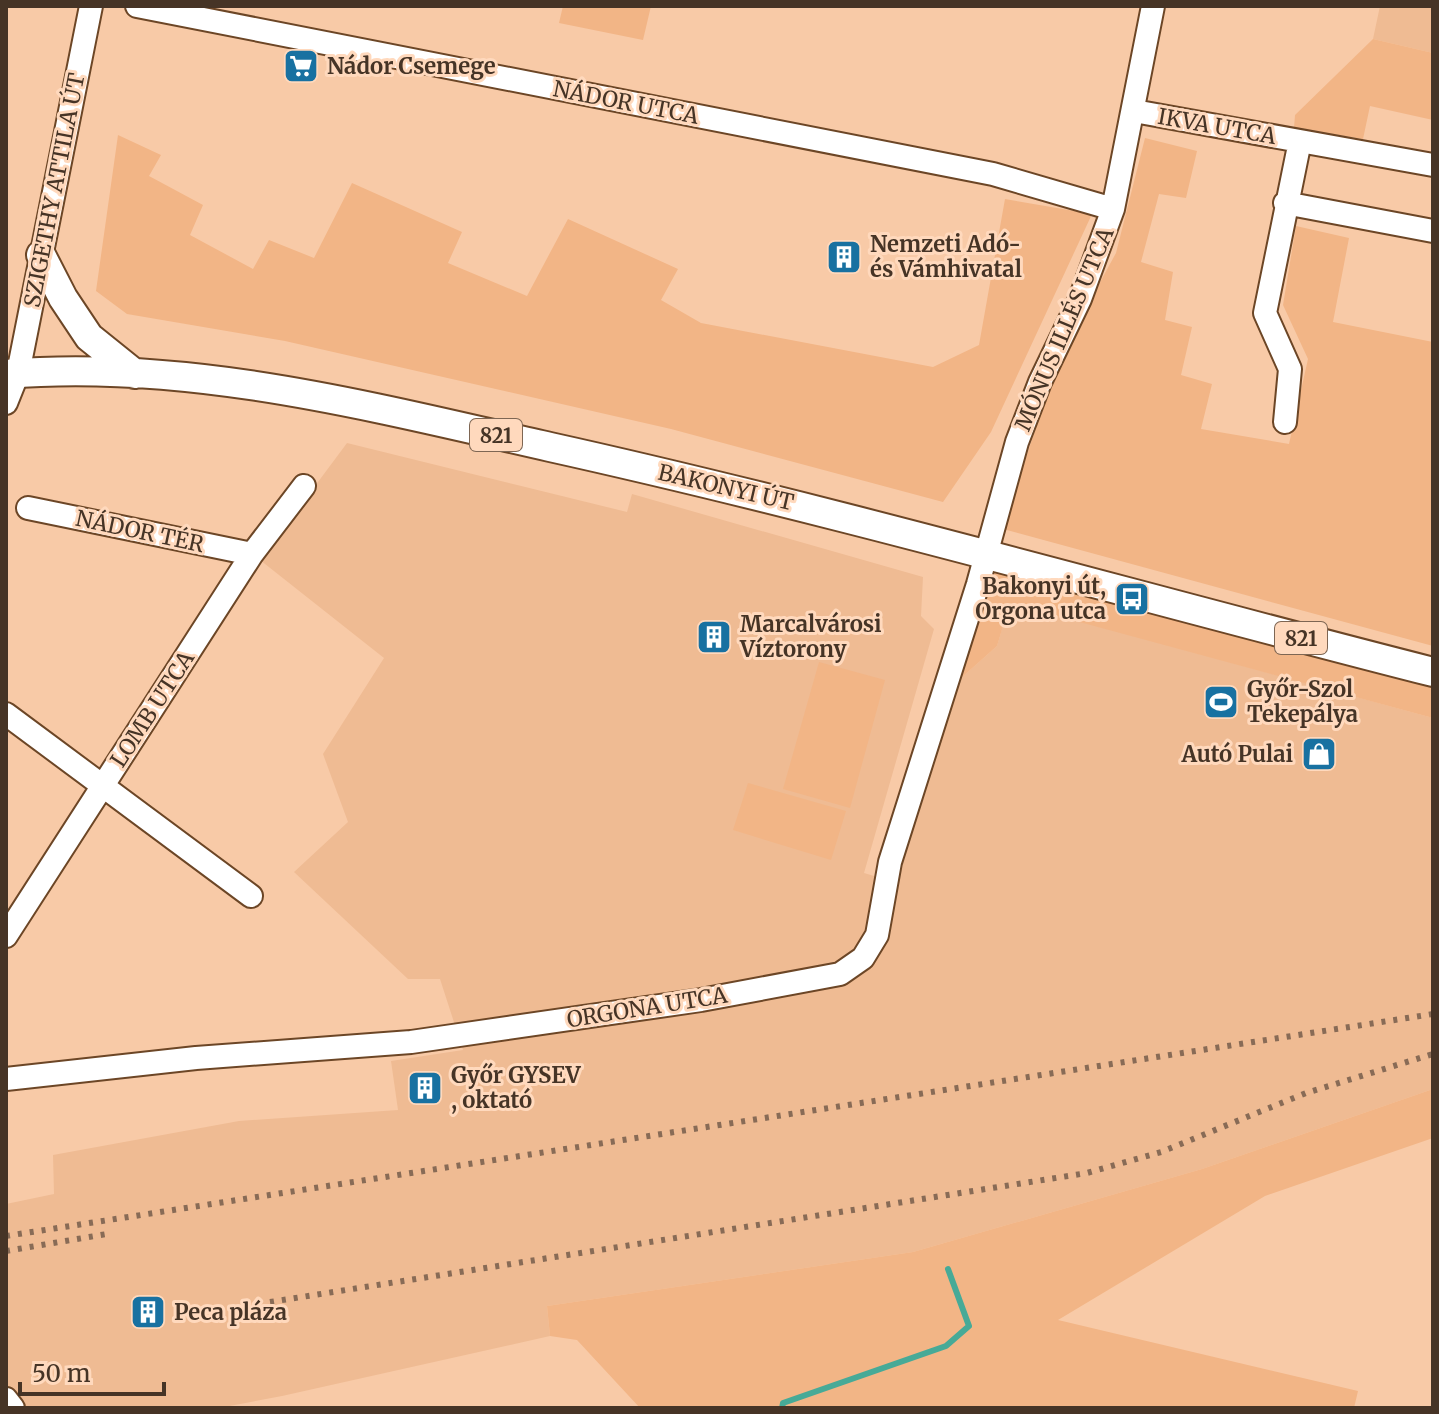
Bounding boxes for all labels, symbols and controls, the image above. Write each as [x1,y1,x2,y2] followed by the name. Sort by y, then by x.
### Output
[282,47,320,85] supermarket icon: Nádor Csemege
[327,52,496,80] place label: Nádor Csemege
[17,70,90,310] street label: SZIGETHY ATTILA ÚT
[551,73,702,130] street label: NÁDOR UTCA
[1156,102,1279,150] street label: IKVA UTCA
[1008,222,1120,435] street label: MÓNUS ILLÉS UTCA
[870,230,1022,283] place label: Nemzeti Adó- és Vámhivatal
[825,238,863,276] building icon: Nemzeti Adó- és Vámhivatal
[470,419,522,451] road number: 821
[655,457,797,516] street label: BAKONYI ÚT
[73,503,207,558] street label: NÁDOR TÉR
[975,572,1106,625] place label: Bakonyi út, Orgona utca
[1113,580,1151,618] bus stop icon: Bakonyi út, Orgona utca
[739,610,882,663] place label: Marcalvárosi Víztorony
[695,618,733,656] building icon: Marcalvárosi Víztorony
[1275,622,1327,654] road number: 821
[104,645,200,772] street label: LOMB UTCA
[1247,675,1358,728] place label: Győr-Szol Tekepálya
[1202,683,1240,721] sports icon: Győr-Szol Tekepálya
[1300,735,1338,773] shop icon: Autó Pulai
[1181,740,1293,768] place label: Autó Pulai
[565,980,730,1034] street label: ORGONA UTCA
[451,1061,582,1115] place label: Győr GYSEV , oktató
[406,1069,444,1107] building icon: Győr GYSEV , oktató
[129,1293,167,1331] building icon: Peca pláza
[174,1298,287,1326] place label: Peca pláza
[20,1346,164,1396] scale bar
[32,1358,91,1389] text: 50 m

